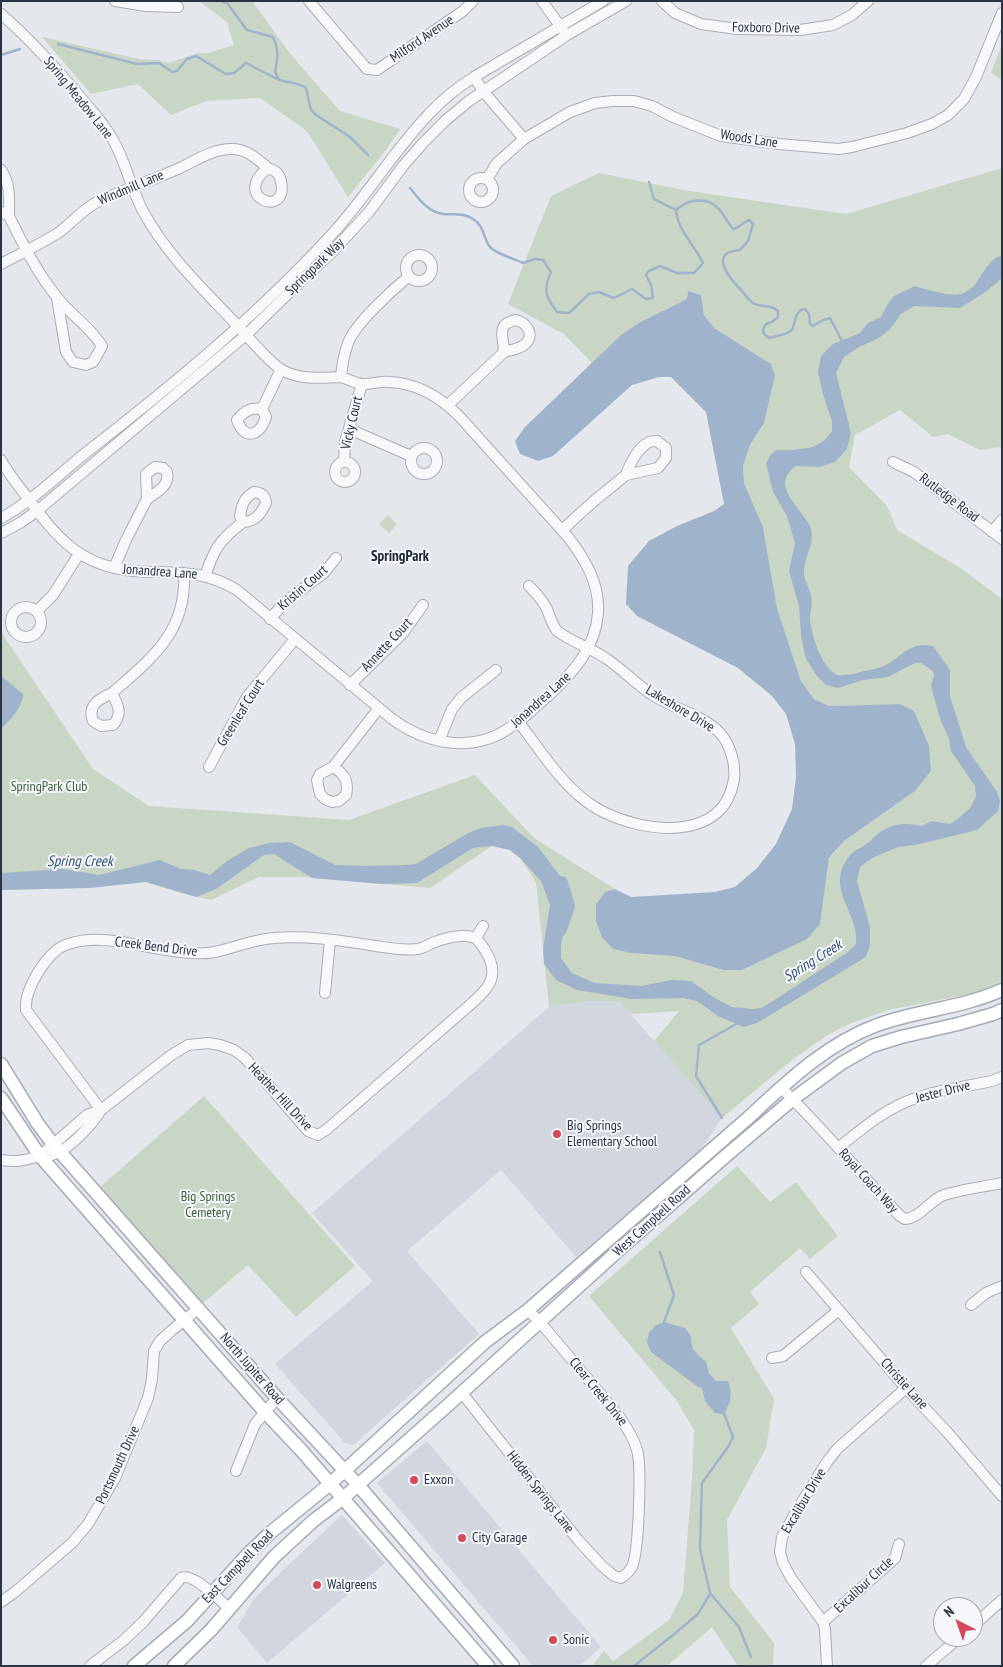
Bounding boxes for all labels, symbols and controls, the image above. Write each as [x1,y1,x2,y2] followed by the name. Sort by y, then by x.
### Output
[387,12,457,66] street label: Milford Avenue
[732,19,800,37] street label: Foxboro Drive
[40,54,116,142] street label: Spring Meadow Lane
[719,126,779,152] street label: Woods Lane
[96,167,166,209] street label: Windmill Lane
[282,235,348,299] street label: Springpark Way
[338,395,366,451] street label: Vicky Court
[916,470,982,526] street label: Rutledge Road
[371,548,429,566] district label: SpringPark
[122,561,198,583] street label: Jonandrea Lane
[275,562,331,614] street label: Kristin Court
[358,615,416,675] street label: Annette Court
[508,669,574,731] street label: Jonandrea Lane
[214,676,268,750] street label: Greenleaf Court
[643,682,717,736] street label: Lakeshore Drive
[11,779,87,795] park label: SpringPark Club
[47,853,113,871] water label: Spring Creek
[114,934,198,960] street label: Creek Bend Drive
[780,936,846,986] water label: Spring Creek
[244,1059,316,1135] street label: Heather Hill Drive
[914,1077,972,1107] street label: Jester Drive
[567,1118,657,1150] place label: Big Springs Elementary School
[551,1128,563,1140] marker: Big Springs Elementary School
[835,1145,901,1217] street label: Royal Coach Way
[610,1182,694,1260] street label: West Campbell Road
[181,1189,235,1222] park label: Big Springs Cemetery
[216,1330,288,1408] street label: North Jupiter Road
[565,1354,631,1430] street label: Clear Creek Drive
[877,1355,931,1413] street label: Christie Lane
[93,1423,143,1507] street label: Portsmouth Drive
[503,1448,577,1536] street label: Hidden Springs Lane
[778,1465,830,1537] street label: Excalibur Drive
[424,1472,453,1488] place label: Exxon
[408,1474,420,1486] marker: Exxon
[199,1527,277,1607] street label: East Campbell Road
[472,1530,527,1546] place label: City Garage
[456,1532,468,1544] marker: City Garage
[831,1553,897,1617] street label: Excalibur Circle
[327,1577,377,1593] place label: Walgreens
[311,1579,323,1591] marker: Walgreens
[933,1597,983,1647] north arrow
[940,1602,958,1621] text: N
[563,1632,589,1648] place label: Sonic
[547,1634,559,1646] marker: Sonic

